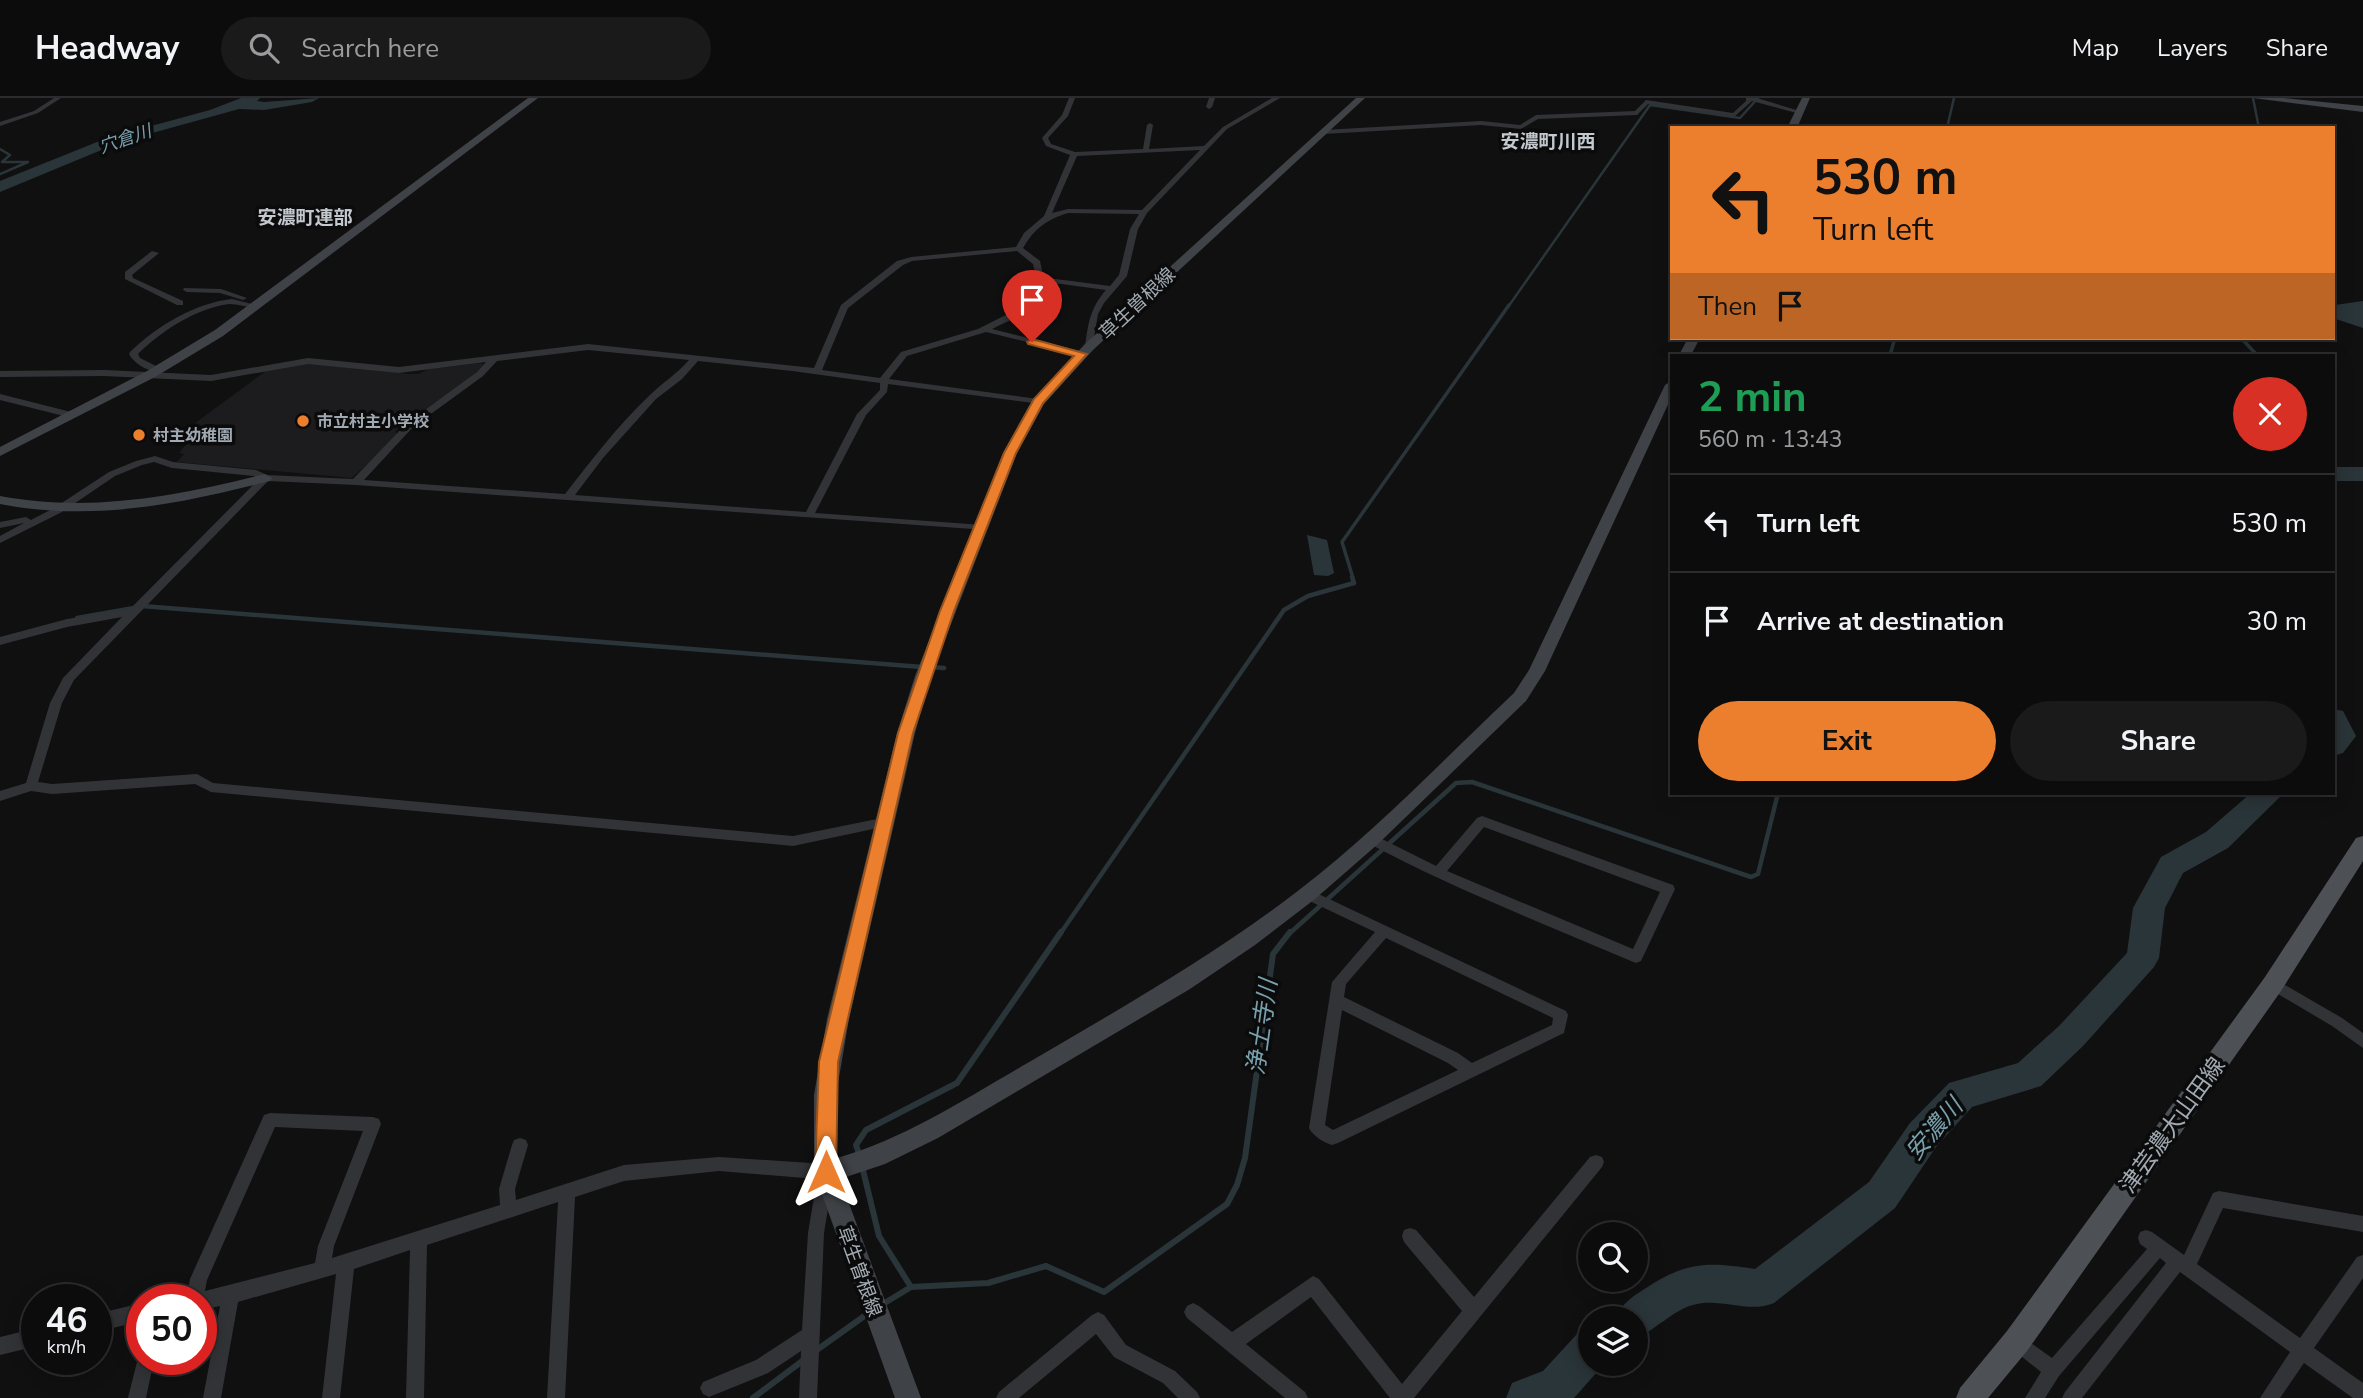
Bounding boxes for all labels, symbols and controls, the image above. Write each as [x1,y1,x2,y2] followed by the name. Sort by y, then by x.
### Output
[221,17,711,80] search box
[35,26,179,71] text: Headway
[245,29,283,67] icon: search
[301,31,439,66] text: Search here
[2072,32,2119,64] text: Map
[2157,32,2228,64] text: Layers
[2266,32,2328,64] text: Share
[96,118,156,159] water label: 穴倉川
[1500,129,1596,155] district label: 安濃町川西
[1813,144,1957,211] text: 530 m
[1698,154,1789,245] icon: left
[257,205,353,231] district label: 安濃町連部
[1813,208,1933,251] text: Turn left
[1094,262,1181,346] street label: 草生曽根線
[1002,270,1062,342] pin
[1013,281,1051,319] icon: arrive
[1771,287,1809,325] icon: arrive
[1698,289,1757,324] text: Then
[1698,369,1807,426] text: 2 min
[2233,377,2307,451] button: close
[317,411,429,433] place label: 市立村主小学校
[295,413,311,429] marker: 市立村主小学校
[1698,424,1843,455] text: 560 m · 13:43
[153,425,233,447] place label: 村主幼稚園
[131,427,147,443] marker: 村主幼稚園
[1698,504,1736,542] icon: left
[1757,506,1860,541] text: Turn left
[2231,506,2307,541] text: 530 m
[1698,602,1736,640] icon: arrive
[1757,604,2004,639] text: Arrive at destination
[2247,604,2307,639] text: 30 m
[1698,701,1996,781] button: Exit
[2010,701,2307,781] button: Share
[1239,974,1285,1077] water label: 浄土寺川
[2113,1051,2232,1200] street label: 津芸濃大山田線
[1898,1089,1972,1167] water label: 安濃川
[789,1135,863,1209] position arrow
[831,1222,888,1320] street label: 草生曽根線
[1578,1222,1648,1376] map controls
[1578,1222,1648,1292] button: search
[126,1284,217,1375] speed limit sign: 50
[45,1297,88,1344] text: 46
[1578,1306,1648,1376] button: layers
[47,1335,86,1359] text: km/h

